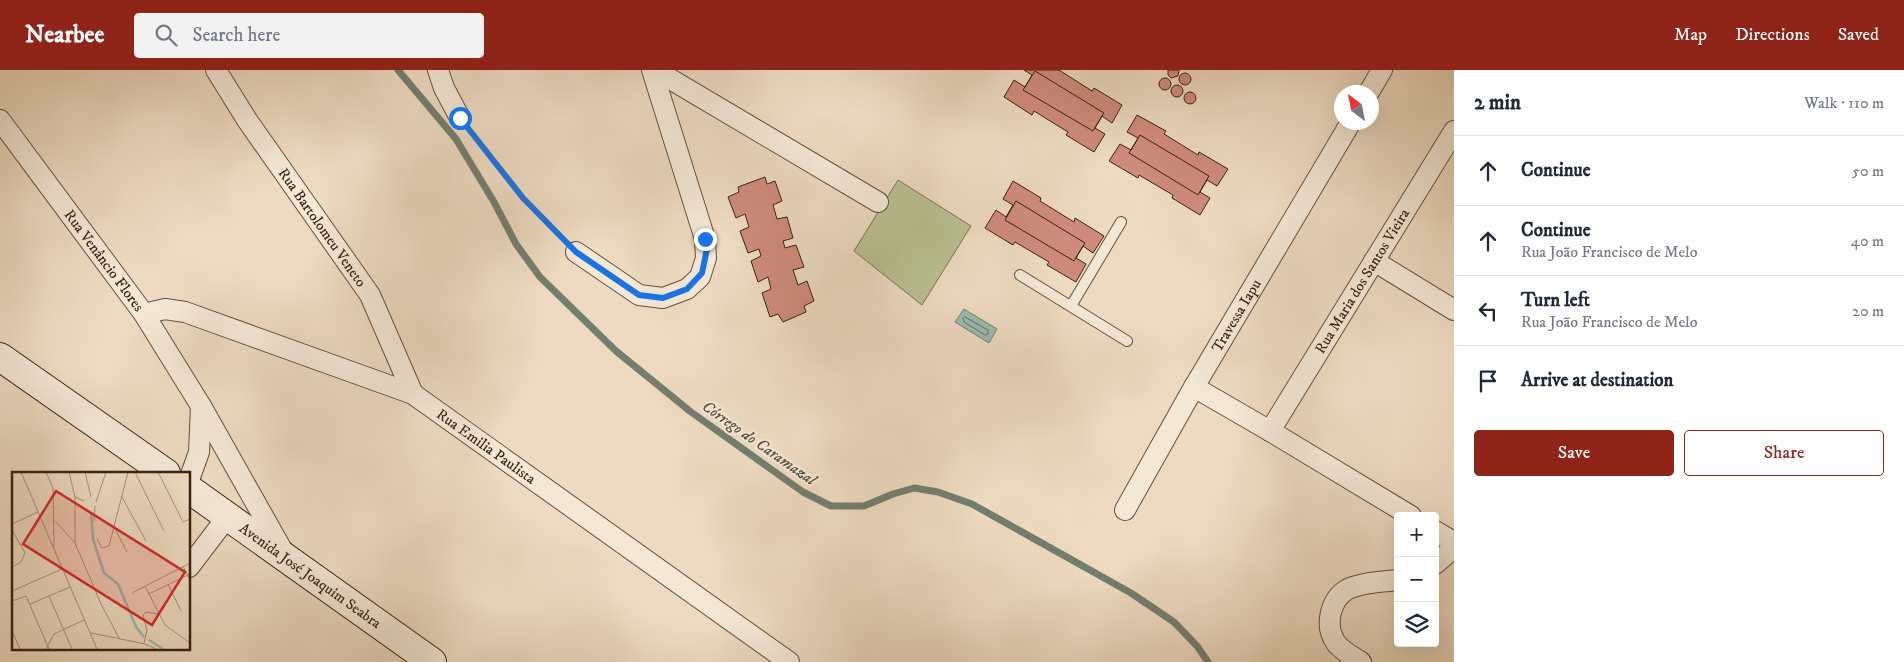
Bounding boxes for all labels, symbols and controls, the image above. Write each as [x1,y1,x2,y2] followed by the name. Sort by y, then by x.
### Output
[134,13,484,58] search box
[25,20,104,50] text: Nearbee
[152,21,180,49] icon: search
[192,24,280,47] text: Search here
[1674,24,1707,46] text: Map
[1735,24,1810,46] text: Directions
[1838,24,1879,46] text: Saved
[1334,85,1379,130] north arrow
[1474,90,1521,116] text: 2 min
[1804,93,1884,113] text: Walk · 110 m
[449,107,472,130] route start
[1474,157,1502,185] icon: ahead
[1521,159,1591,182] text: Continue
[1852,161,1884,181] text: 50 m
[274,164,371,290] street label: Rua Bartolomeu Veneto
[1310,204,1414,357] street label: Rua Maria dos Santos Vieira
[60,206,148,315] street label: Rua Venâncio Flores
[1521,219,1591,242] text: Continue
[1474,227,1502,255] icon: ahead
[694,228,717,251] route end
[1851,231,1884,251] text: 40 m
[1521,242,1698,262] text: Rua João Francisco de Melo
[1207,276,1265,356] street label: Travessa Iapu
[1521,289,1590,312] text: Turn left
[1474,297,1502,325] icon: left
[1852,301,1884,321] text: 20 m
[1521,312,1698,332] text: Rua João Francisco de Melo
[1474,367,1502,395] icon: arrive
[1521,369,1673,392] text: Arrive at destination
[698,396,821,491] water label: Córrego do Caramazal
[433,404,540,488] street label: Rua Emilia Paulista
[1474,430,1674,476] button: Save
[1684,430,1884,476] button: Share
[12,472,190,650] inset map
[1394,512,1439,647] map controls
[1394,512,1439,557] button: +
[236,518,386,633] street label: Avenida José Joaquim Seabra
[1394,557,1439,602] button: −
[1394,602,1439,647] button: layers

